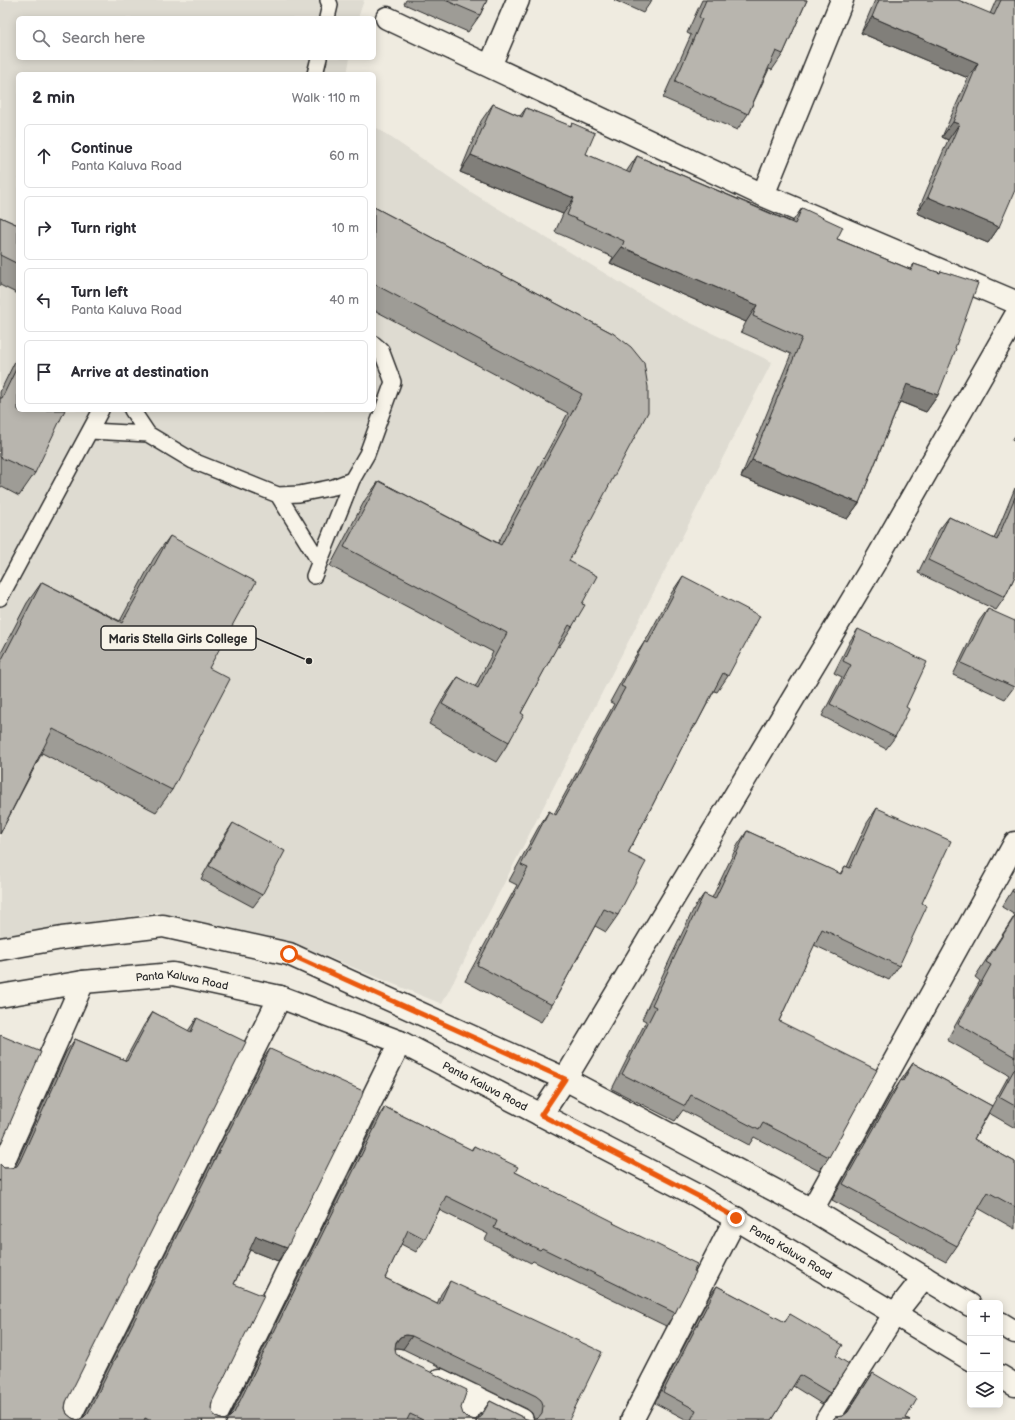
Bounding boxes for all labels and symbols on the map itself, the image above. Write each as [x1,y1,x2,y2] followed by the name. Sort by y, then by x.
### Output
[101,626,256,650] callout: Maris Stella Girls College
[109,632,248,647] text: Maris Stella Girls College
[280,945,298,963] route start
[135,968,229,993] street label: Panta Kaluva Road
[440,1059,530,1114] street label: Panta Kaluva Road
[727,1209,745,1227] route end
[747,1222,834,1282] street label: Panta Kaluva Road

